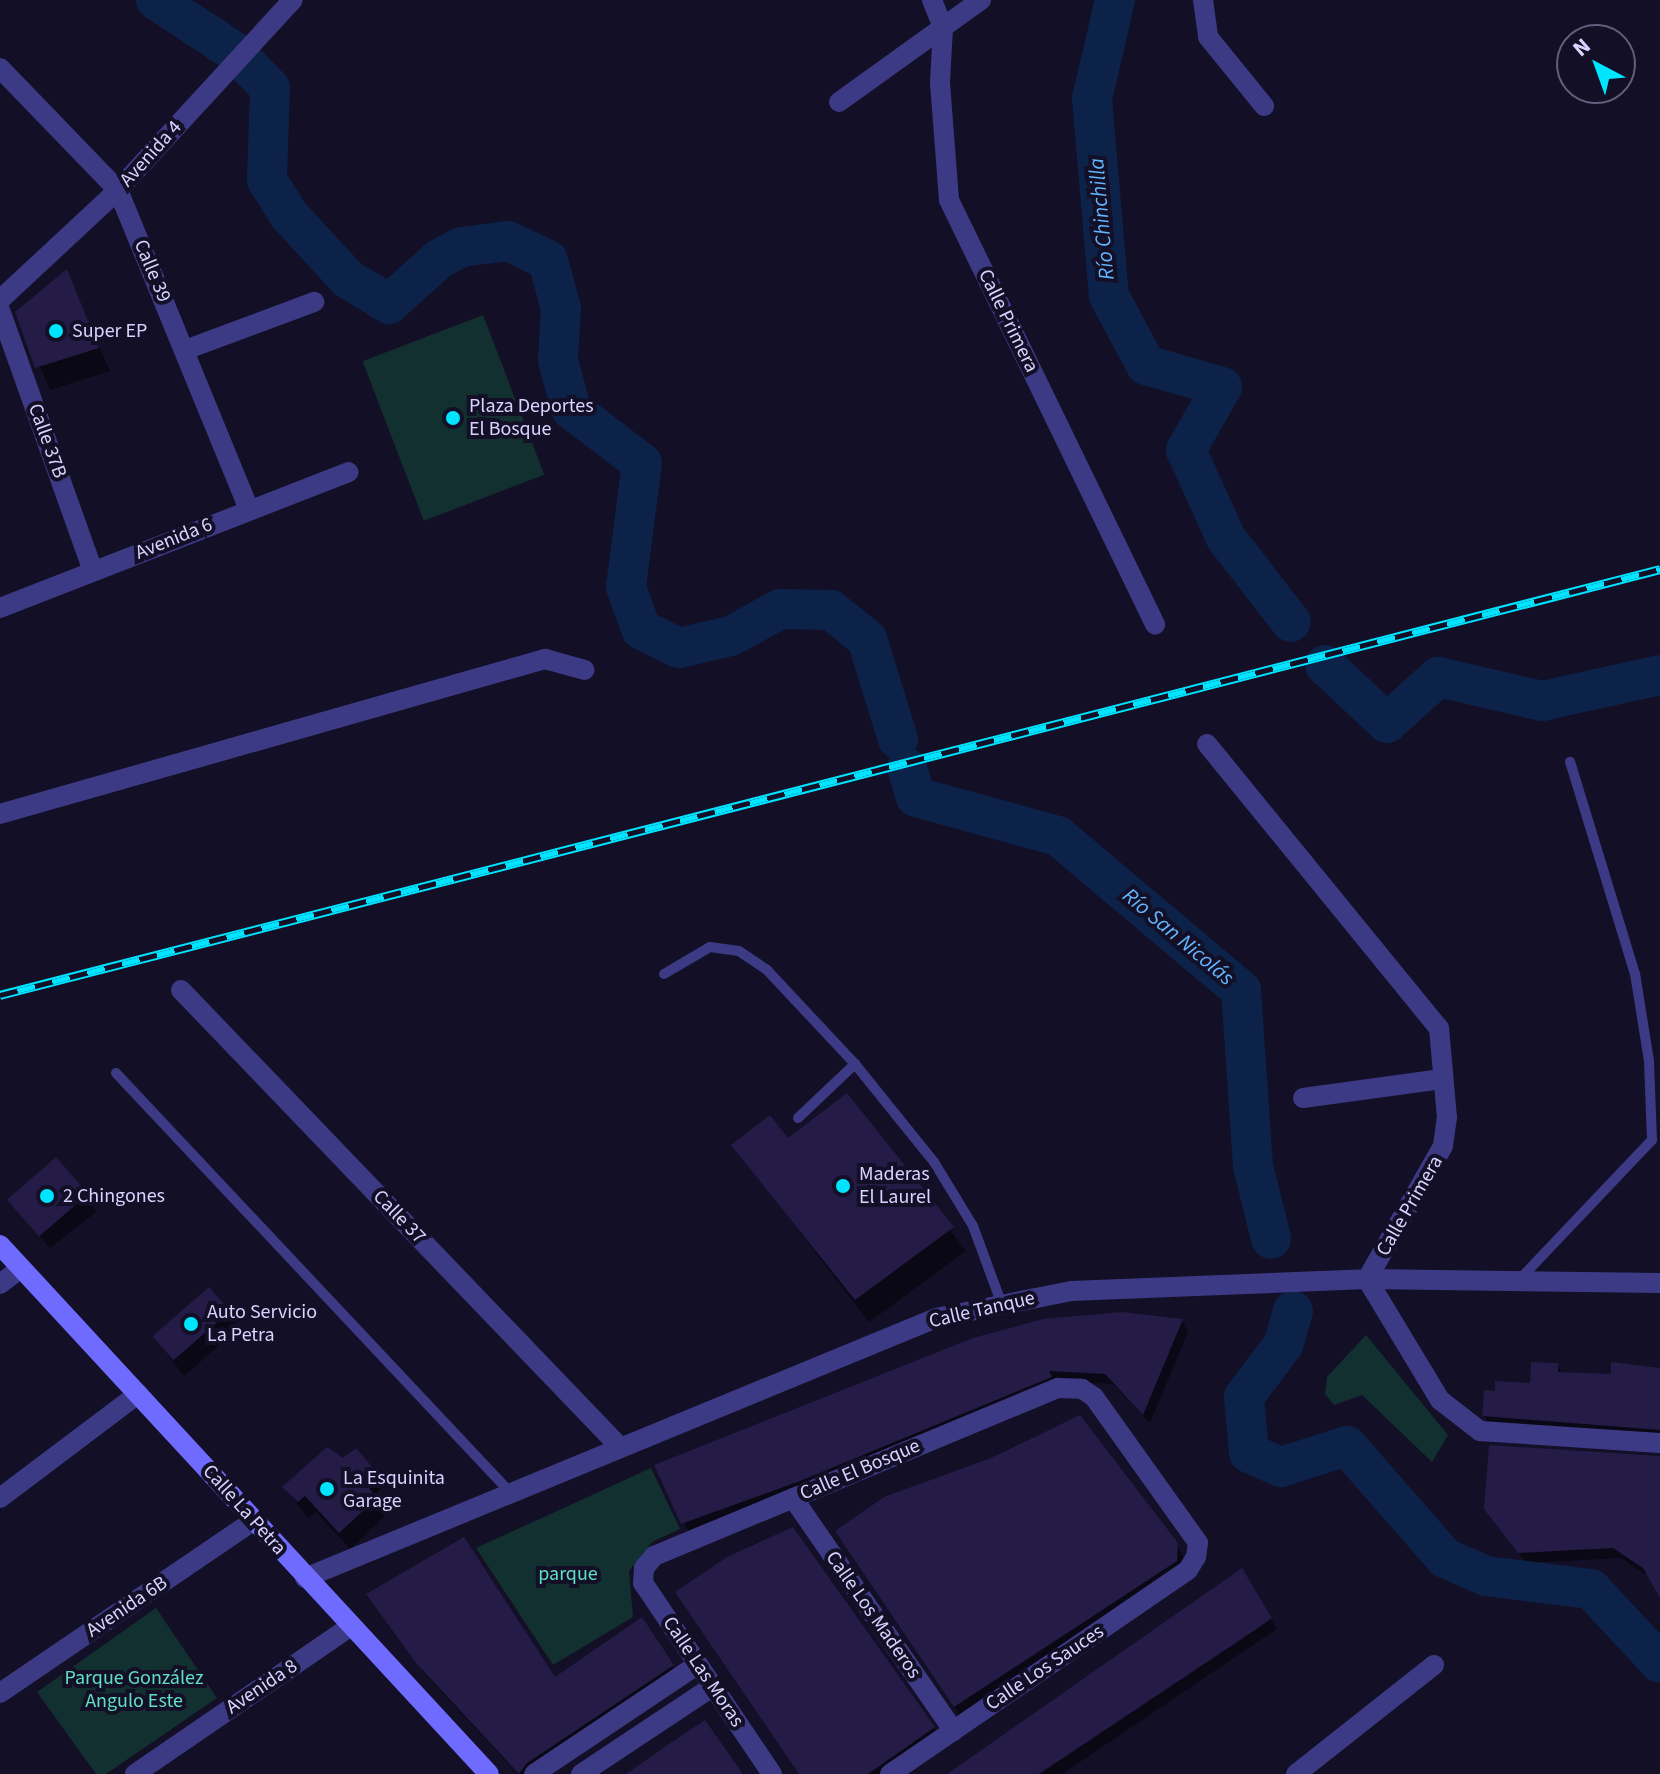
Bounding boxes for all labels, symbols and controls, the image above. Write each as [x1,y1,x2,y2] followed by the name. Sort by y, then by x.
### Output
[1556,24,1636,104] north arrow
[1566,31,1598,64] text: N
[115,116,187,192] street label: Avenida 4
[1084,157,1120,281] water label: Río Chinchilla
[128,236,176,306] street label: Calle 39
[973,265,1043,377] street label: Calle Primera
[72,319,147,343] place label: Super EP
[47,322,65,340] marker: Super EP
[469,394,594,441] place label: Plaza Deportes El Bosque
[23,401,71,481] street label: Calle 37B
[444,409,462,427] marker: Plaza Deportes El Bosque
[132,513,216,565] street label: Avenida 6
[1117,883,1239,991] water label: Río San Nicolás
[1372,1152,1448,1260] street label: Calle Primera
[859,1162,931,1209] place label: Maderas El Laurel
[834,1177,852,1195] marker: Maderas El Laurel
[63,1184,165,1208] place label: 2 Chingones
[368,1185,430,1249] street label: Calle 37
[38,1187,56,1205] marker: 2 Chingones
[927,1286,1037,1334] street label: Calle Tanque
[207,1300,317,1347] place label: Auto Servicio La Petra
[182,1315,200,1333] marker: Auto Servicio La Petra
[796,1434,924,1506] street label: Calle El Bosque
[197,1460,291,1560] street label: Calle La Petra
[343,1466,445,1513] place label: La Esquinita Garage
[318,1480,336,1498] marker: La Esquinita Garage
[820,1547,926,1683] street label: Calle Los Maderos
[538,1562,598,1586] park label: parque
[82,1571,172,1643] street label: Avenida 6B
[657,1612,749,1732] street label: Calle Las Moras
[982,1620,1108,1716] street label: Calle Los Sauces
[222,1654,302,1720] street label: Avenida 8
[65,1666,203,1713] park label: Parque González Angulo Este

